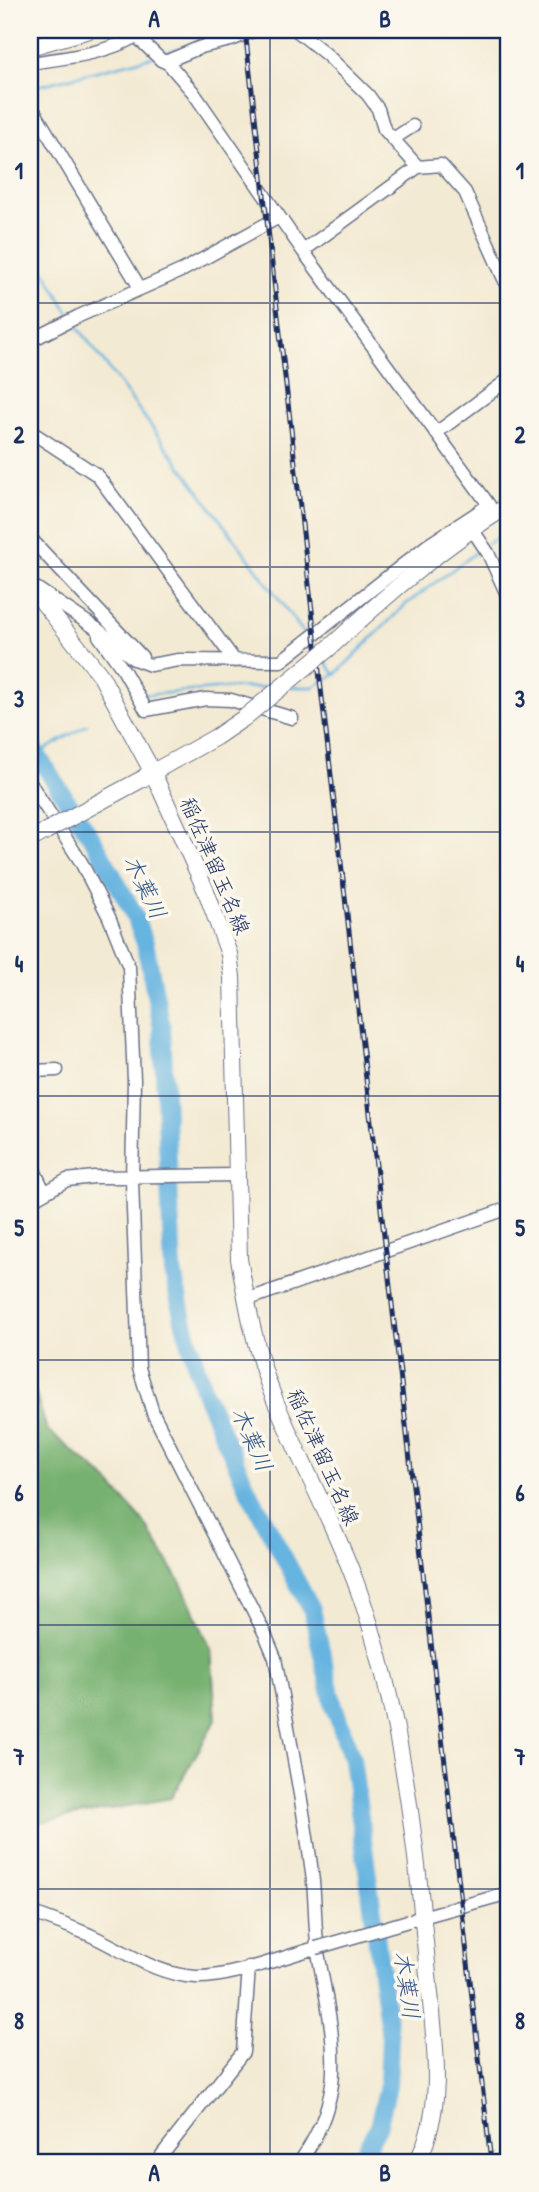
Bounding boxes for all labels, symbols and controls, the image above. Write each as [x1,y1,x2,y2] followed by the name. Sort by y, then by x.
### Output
[148,3,160,34] text: A
[379,3,391,34] text: B
[15,155,23,186] text: 1
[516,155,524,186] text: 1
[14,419,25,450] text: 2
[515,419,526,450] text: 2
[14,683,24,714] text: 3
[515,683,525,714] text: 3
[173,792,258,939] street label: 稲佐津留玉名線
[116,849,175,925] water label: 木葉川
[15,948,24,979] text: 4
[516,948,525,979] text: 4
[14,1212,24,1243] text: 5
[515,1212,525,1243] text: 5
[280,1384,367,1530] street label: 稲佐津留玉名線
[224,1401,281,1477] water label: 木葉川
[14,1477,24,1508] text: 6
[515,1477,525,1508] text: 6
[12,1741,25,1772] text: 7
[513,1741,526,1772] text: 7
[387,1949,428,2021] water label: 木葉川
[14,2005,24,2036] text: 8
[515,2005,525,2036] text: 8
[148,2157,160,2188] text: A
[379,2157,391,2188] text: B

